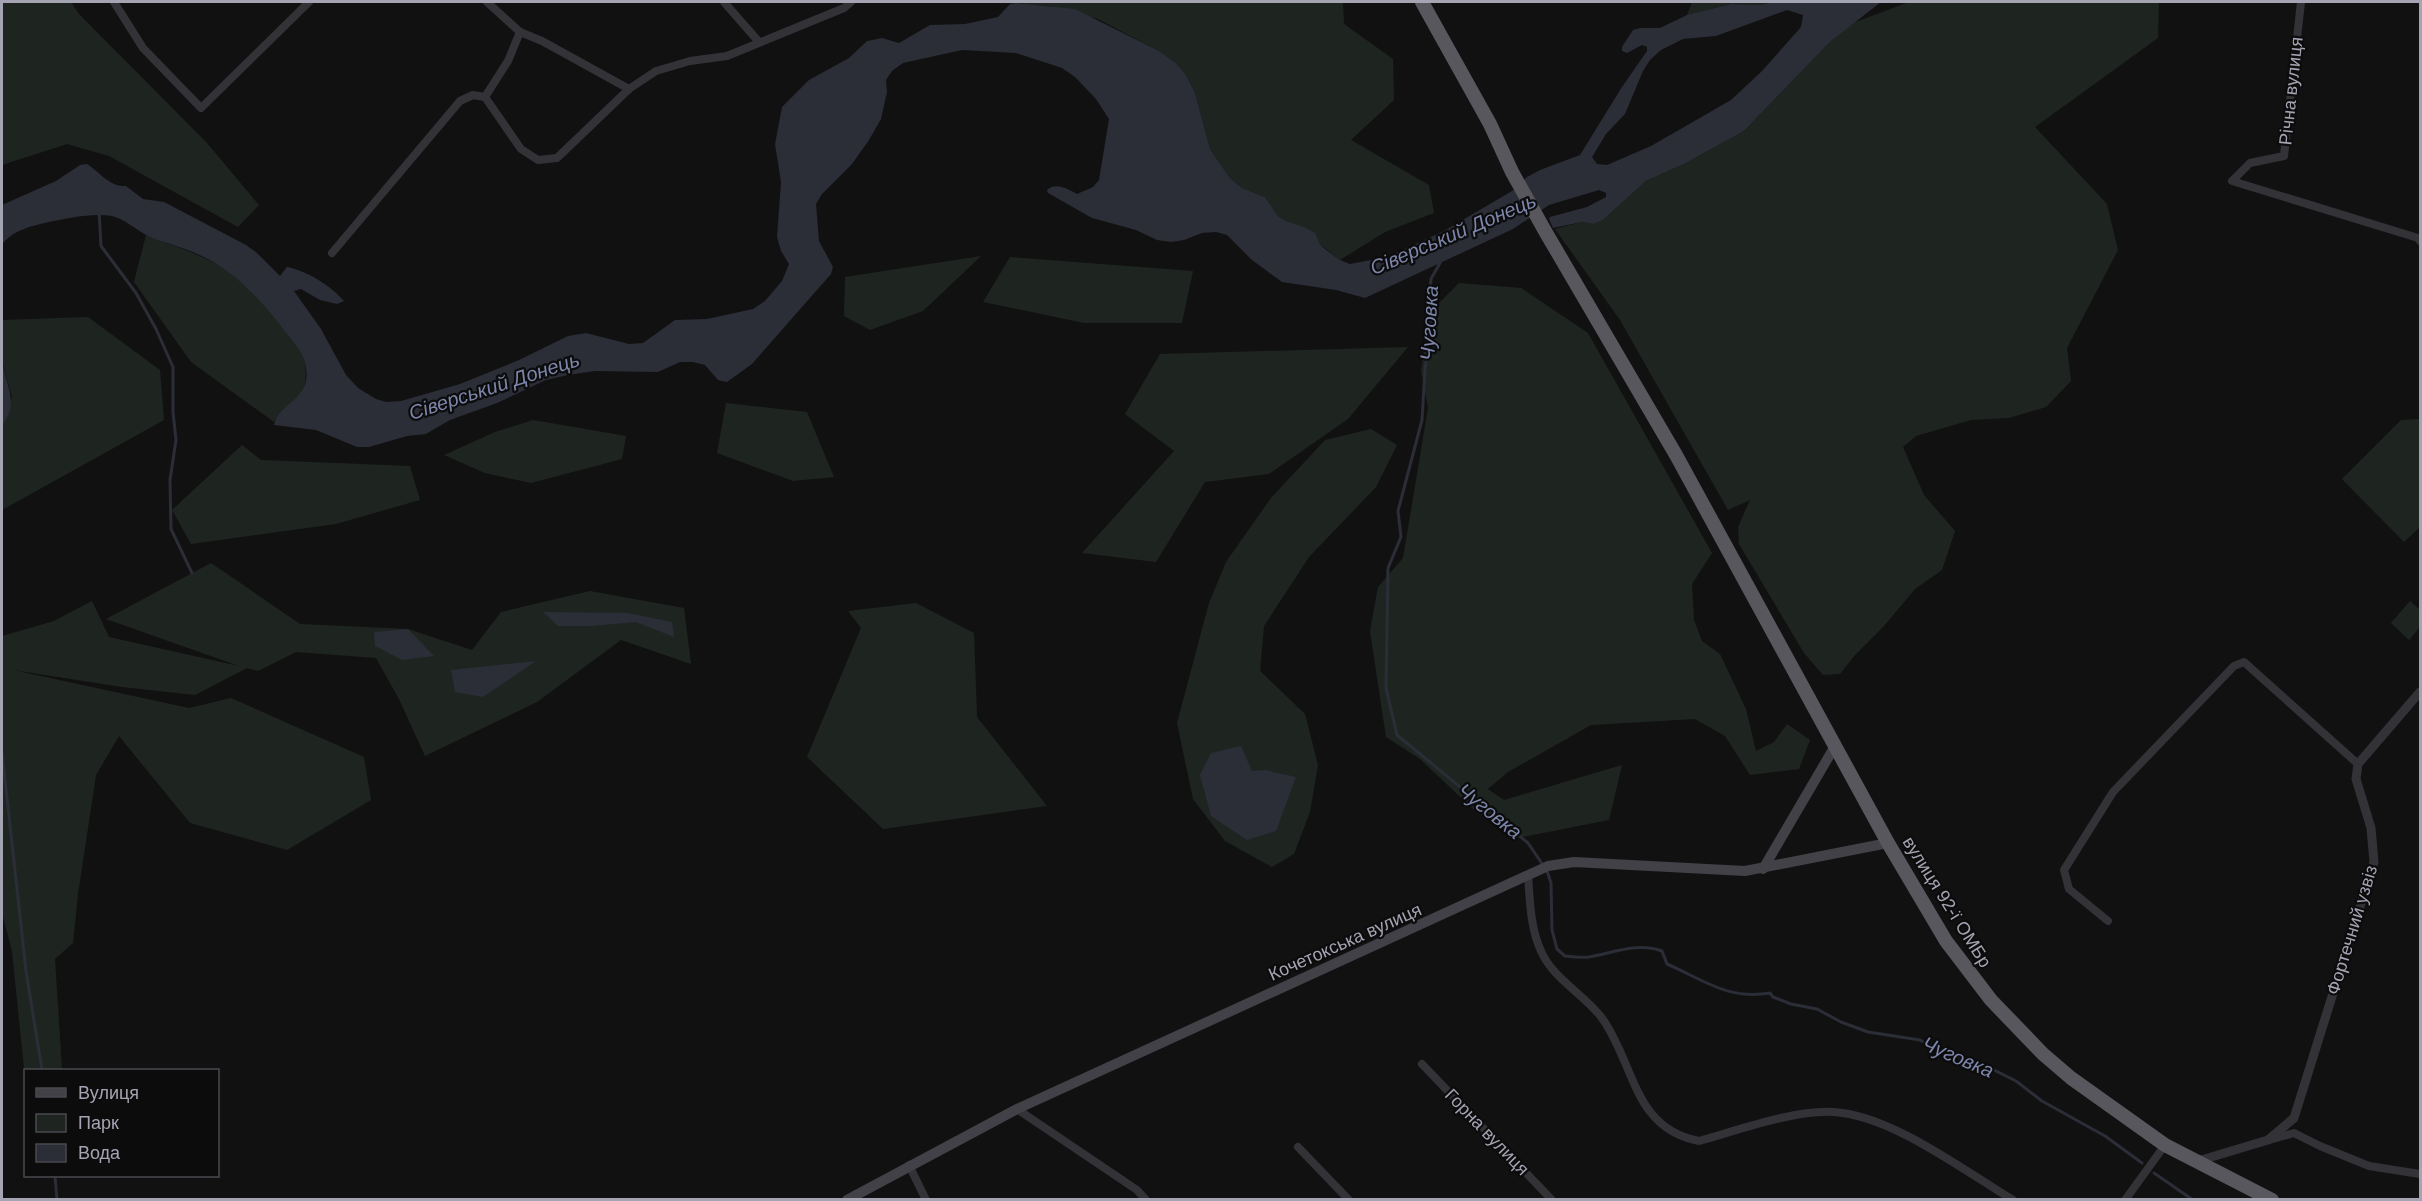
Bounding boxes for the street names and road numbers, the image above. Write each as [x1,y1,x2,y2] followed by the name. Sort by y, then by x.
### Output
[2275,36,2307,146] street label: Річна вулиця
[1899,833,1995,971] street label: вулиця 92-ї ОМБр
[2323,863,2381,997] street label: Фортечний узвіз
[1266,899,1424,985] street label: Кочетокська вулиця
[1441,1085,1533,1179] street label: Горна вулиця

